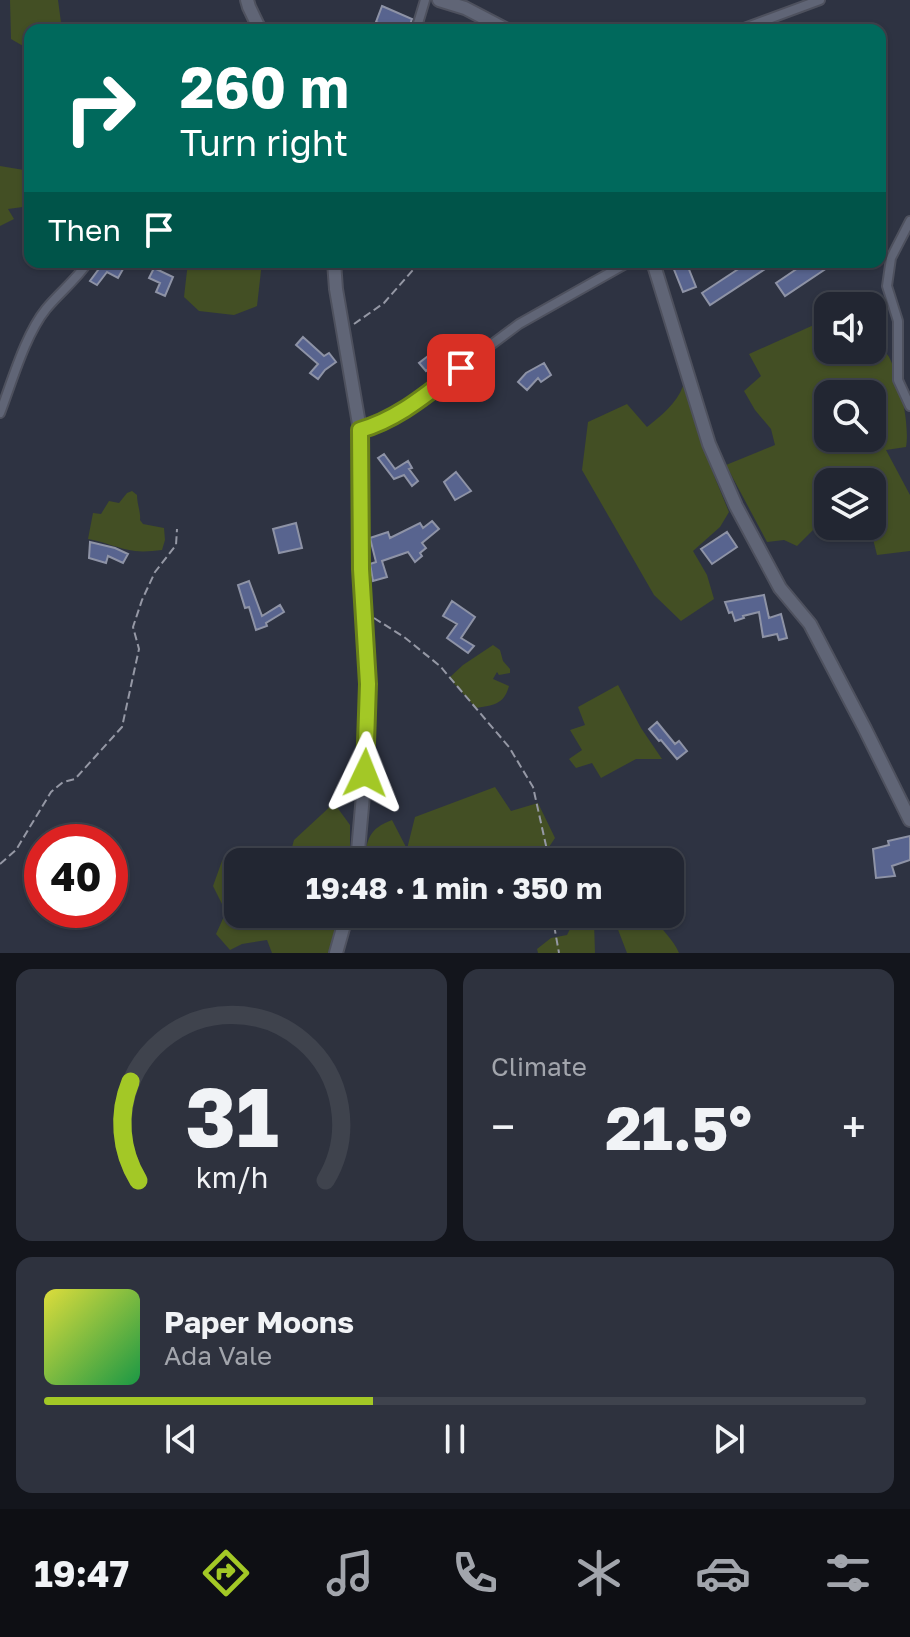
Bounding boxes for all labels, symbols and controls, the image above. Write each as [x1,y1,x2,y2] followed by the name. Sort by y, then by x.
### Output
[180,53,349,120] text: 260 m
[48,56,152,160] icon: right
[180,121,348,164] text: Turn right
[137,208,181,252] icon: arrive
[48,212,121,248] text: Then
[814,292,886,540] map controls
[814,292,886,364] button: sound
[427,334,495,402] pin
[439,346,483,390] icon: arrive
[814,380,886,452] button: search
[814,468,886,540] button: layers
[323,731,407,815] position arrow
[24,824,128,928] speed limit sign: 40
[306,870,602,906] text: 19:48 · 1 min · 350 m
[491,1051,587,1082] text: Climate
[185,1065,278,1165] text: 31
[605,1091,752,1163] text: 21.5°
[491,1100,515,1153] text: −
[842,1100,866,1153] text: +
[195,1160,268,1194] text: km/h
[164,1304,354,1340] text: Paper Moons
[164,1340,272,1371] text: Ada Vale
[159,1417,203,1461] icon: previous
[433,1417,477,1461] icon: pause
[707,1417,751,1461] icon: next
[198,1545,254,1601] icon: directions
[322,1545,378,1601] icon: music
[447,1545,503,1601] icon: phone
[571,1545,627,1601] icon: climate
[695,1545,751,1601] icon: car
[820,1545,876,1601] icon: filters
[34,1552,129,1595] text: 19:47

